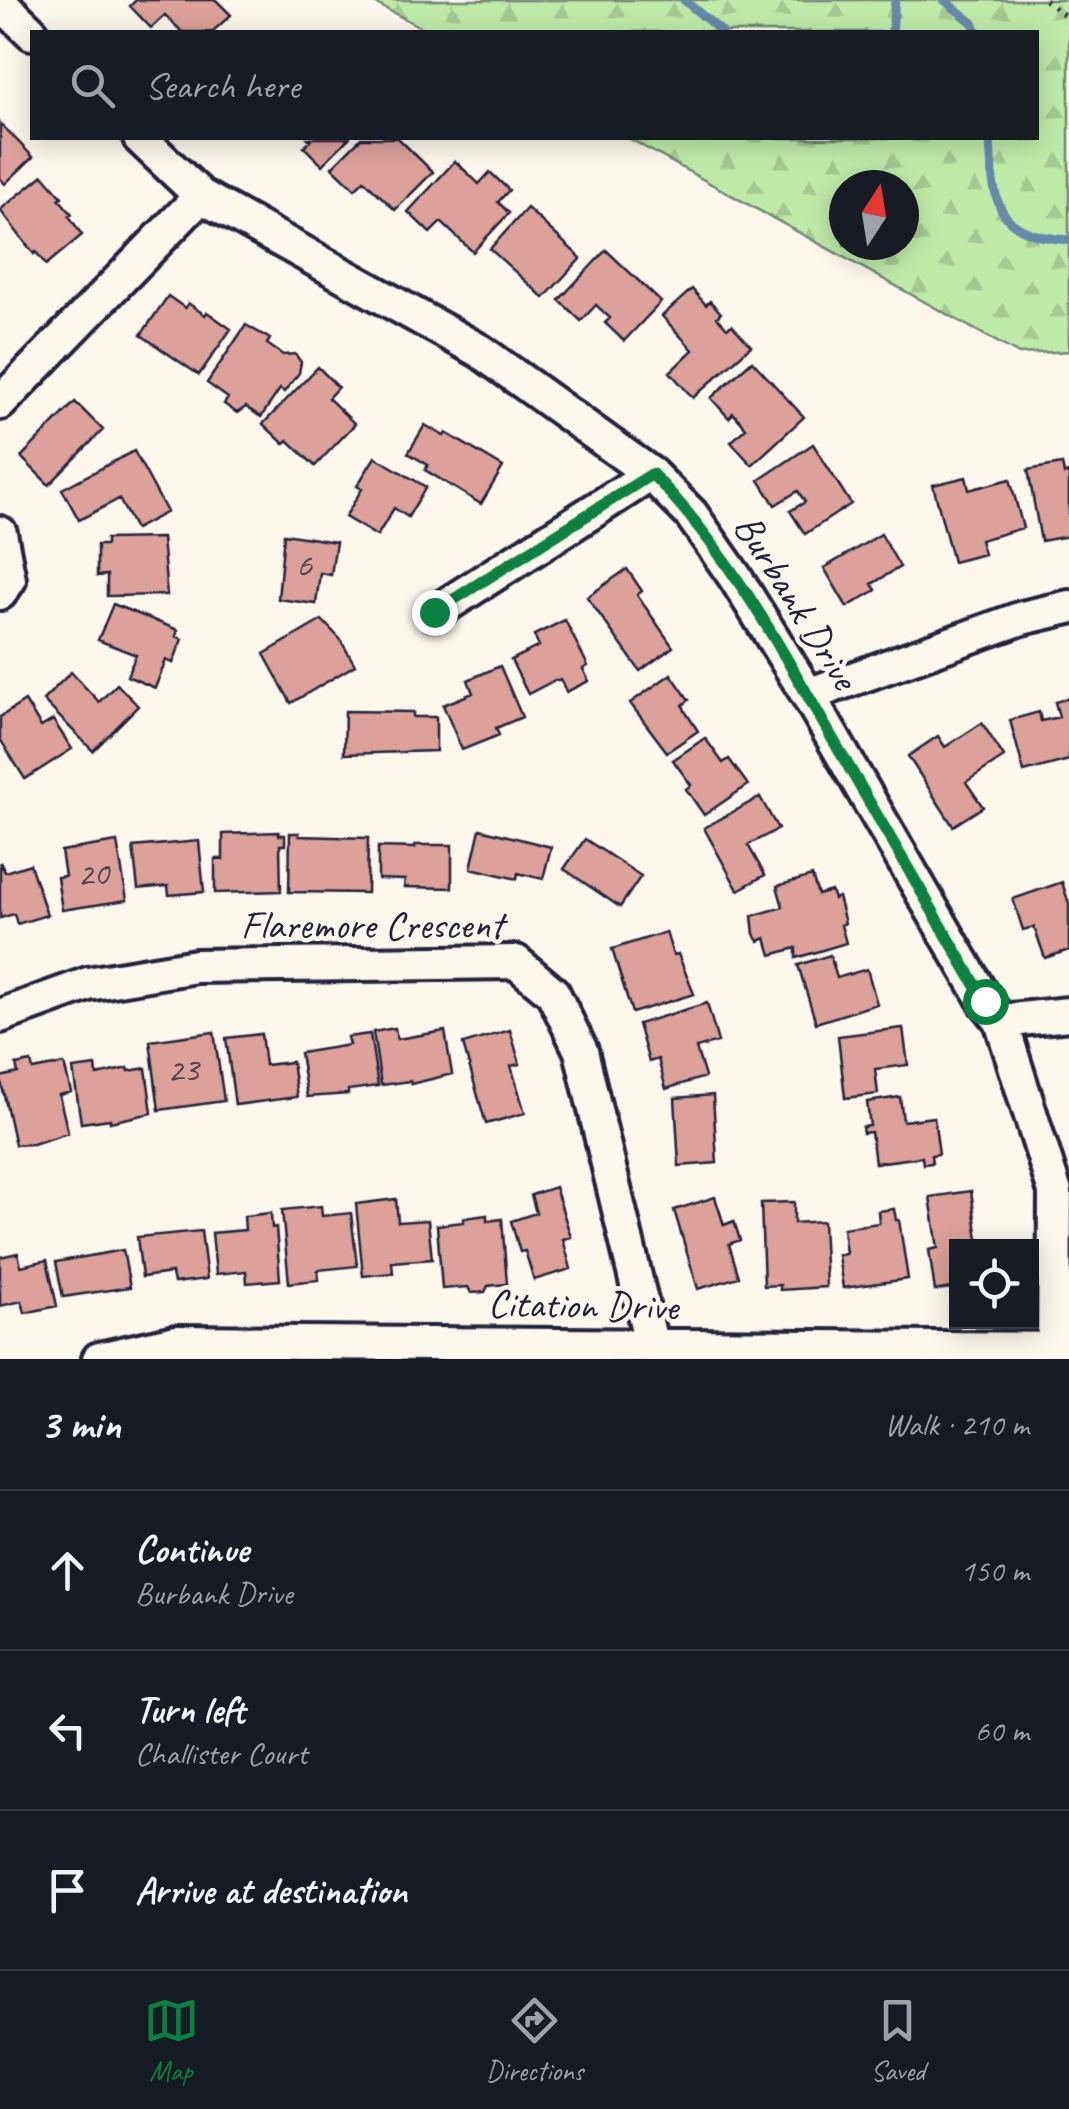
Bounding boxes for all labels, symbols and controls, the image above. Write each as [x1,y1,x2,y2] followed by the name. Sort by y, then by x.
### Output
[30,30,1039,140] search box
[65,58,120,113] icon: search
[145,62,300,109] text: Search here
[829,170,919,260] north arrow
[723,505,871,701] street label: Burbank Drive
[296,542,313,587] house number: 6
[412,590,458,636] route end
[77,851,111,896] house number: 20
[241,900,509,950] street label: Flaremore Crescent
[963,979,1009,1025] route start
[167,1047,201,1092] house number: 23
[949,1239,1039,1329] map controls
[949,1239,1039,1329] button: locate
[488,1278,681,1332] street label: Citation Drive
[40,1398,120,1451] text: 3 min
[885,1404,1029,1445] text: Walk · 210 m
[135,1526,249,1573] text: Continue
[40,1543,95,1598] icon: ahead
[960,1550,1029,1591] text: 150 m
[135,1573,293,1614] text: Burbank Drive
[135,1686,245,1733] text: Turn left
[40,1703,95,1758] icon: left
[975,1710,1029,1751] text: 60 m
[135,1733,307,1774] text: Challister Court
[40,1863,95,1918] icon: arrive
[135,1867,407,1914] text: Arrive at destination
[144,1993,199,2088] tab: Map
[486,1993,583,2088] tab: Directions
[870,1993,925,2088] tab: Saved

